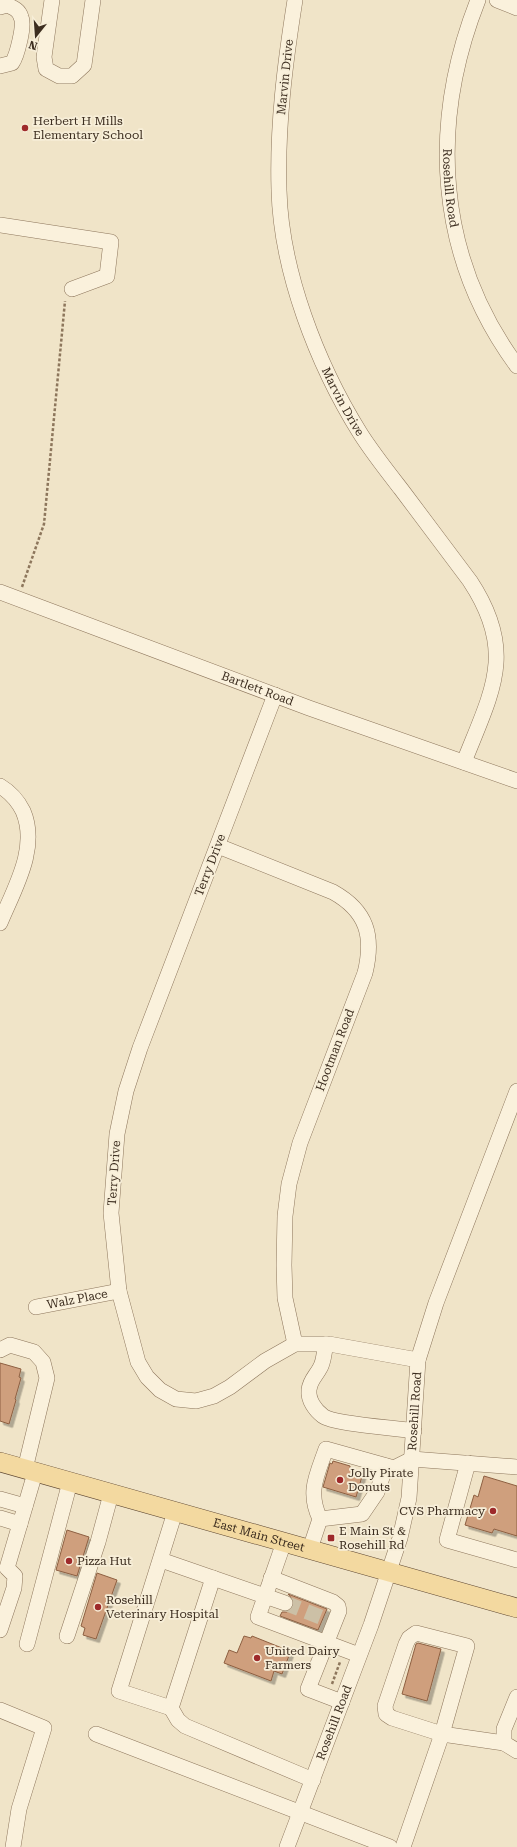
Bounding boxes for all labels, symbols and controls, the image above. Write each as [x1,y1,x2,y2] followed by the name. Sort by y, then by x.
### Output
[16,16,56,56] north arrow
[27,37,39,53] text: N
[274,38,296,115] street label: Marvin Drive
[33,114,143,142] place label: Herbert H Mills Elementary School
[20,123,30,133] marker: Herbert H Mills Elementary School
[440,148,461,229] street label: Rosehill Road
[319,365,367,439] street label: Marvin Drive
[219,669,296,709] street label: Bartlett Road
[192,832,228,898] street label: Terry Drive
[313,1007,357,1093] street label: Hootman Road
[105,1139,123,1206] street label: Terry Drive
[46,1286,109,1312] street label: Walz Place
[405,1371,424,1451] street label: Rosehill Road
[348,1466,414,1494] place label: Jolly Pirate Donuts
[335,1475,345,1485] marker: Jolly Pirate Donuts
[399,1504,486,1518] place label: CVS Pharmacy
[488,1506,498,1516] marker: CVS Pharmacy
[212,1516,307,1555] street label: East Main Street
[339,1524,406,1552] place label: E Main St & Rosehill Rd
[326,1533,336,1543] marker: E Main St & Rosehill Rd
[77,1554,132,1568] place label: Pizza Hut
[64,1556,74,1566] marker: Pizza Hut
[106,1593,219,1621] place label: Rosehill Veterinary Hospital
[93,1602,103,1612] marker: Rosehill Veterinary Hospital
[265,1644,340,1672] place label: United Dairy Farmers
[252,1653,262,1663] marker: United Dairy Farmers
[313,1683,355,1762] street label: Rosehill Road

